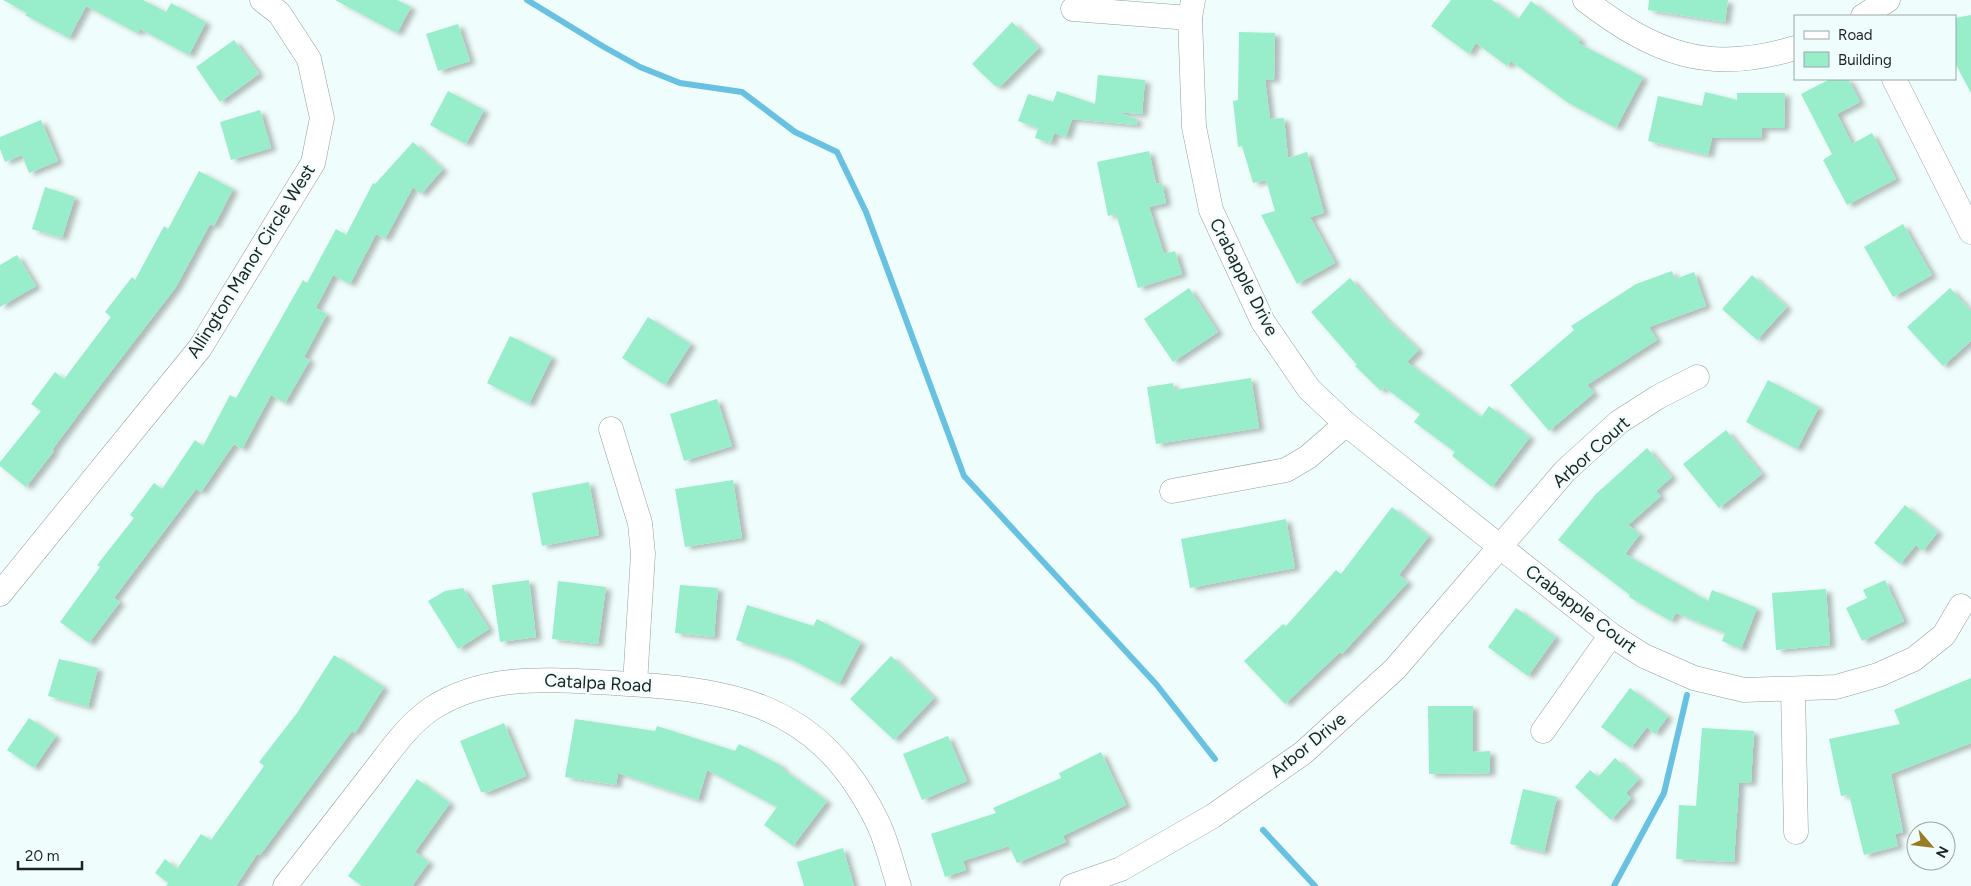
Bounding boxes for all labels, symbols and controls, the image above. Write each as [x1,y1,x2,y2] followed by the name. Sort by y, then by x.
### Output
[1794,15,1956,80] legend
[1838,26,1873,44] text: Road
[1838,51,1892,69] text: Building
[182,160,320,362] street label: Allington Manor Circle West
[1205,214,1283,340] street label: Crabapple Drive
[1548,412,1634,492] street label: Arbor Court
[1521,560,1641,658] street label: Crabapple Court
[544,669,652,697] street label: Catalpa Road
[1266,708,1351,782] street label: Arbor Drive
[1906,821,1956,871] north arrow
[18,838,81,870] scale bar
[1932,843,1952,861] text: N
[25,847,59,865] text: 20 m

